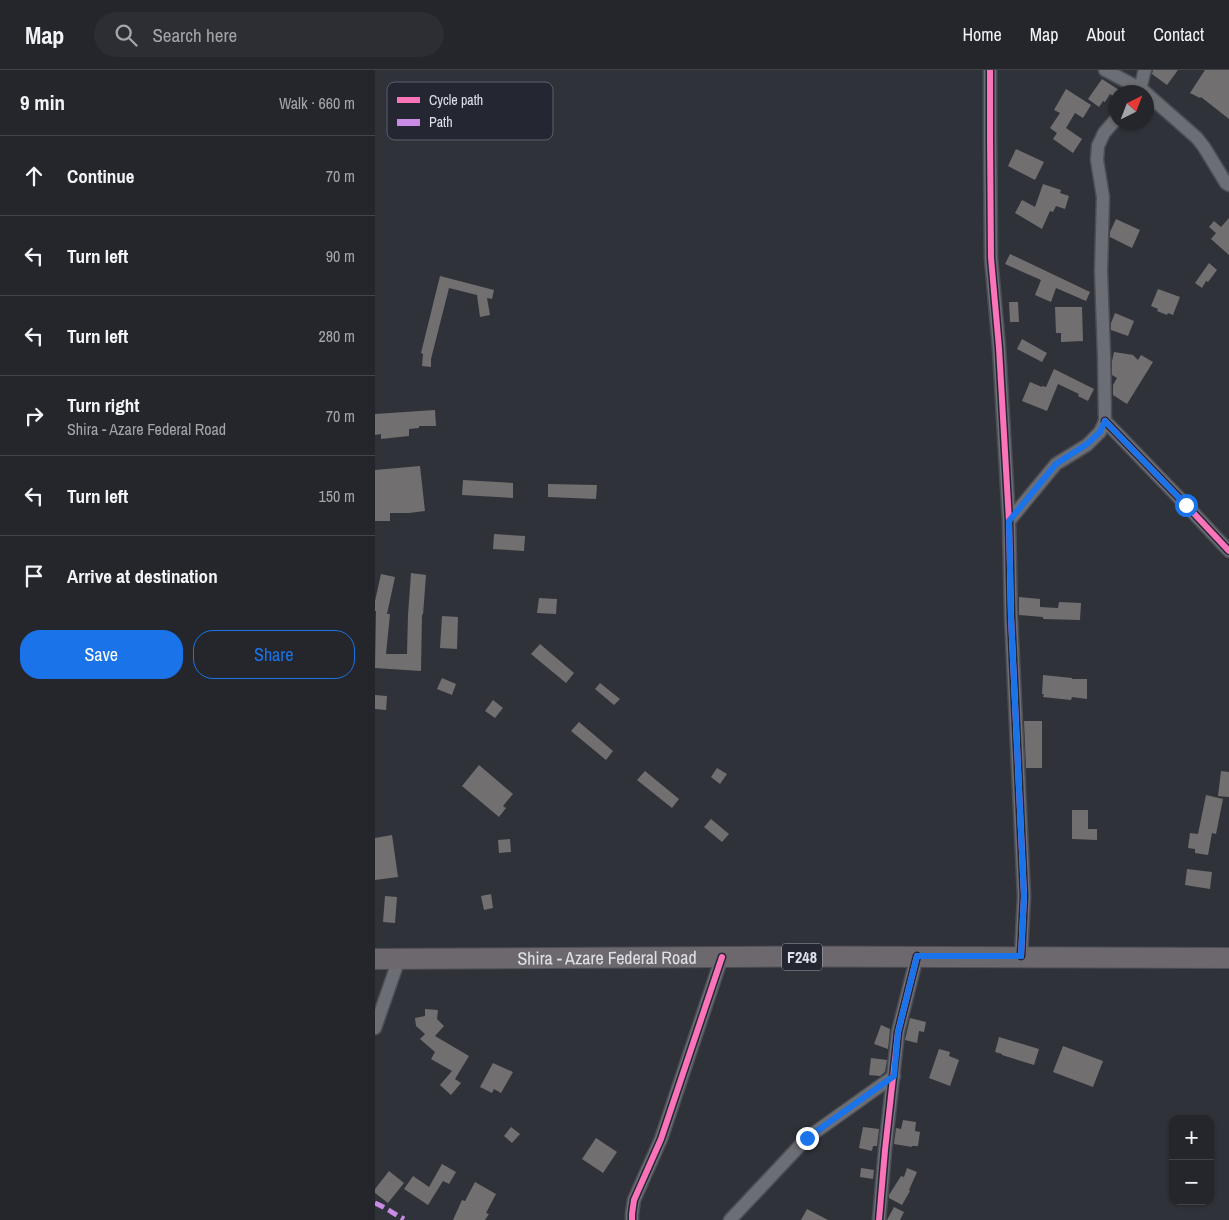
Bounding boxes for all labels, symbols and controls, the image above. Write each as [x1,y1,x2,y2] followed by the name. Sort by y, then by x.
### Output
[94,12,444,57] search box
[25,19,64,51] text: Map
[112,21,140,49] icon: search
[152,22,237,48] text: Search here
[962,22,1002,47] text: Home
[1030,22,1059,47] text: Map
[1087,22,1125,47] text: About
[1153,22,1204,47] text: Contact
[387,82,553,140] legend
[1109,85,1154,130] north arrow
[20,88,65,117] text: 9 min
[429,91,483,109] text: Cycle path
[279,92,355,114] text: Walk · 660 m
[429,113,453,131] text: Path
[20,162,48,190] icon: ahead
[67,163,135,189] text: Continue
[326,165,355,187] text: 70 m
[20,242,48,270] icon: left
[67,243,128,269] text: Turn left
[326,245,355,267] text: 90 m
[20,322,48,350] icon: left
[67,323,128,349] text: Turn left
[319,325,355,347] text: 280 m
[67,392,139,418] text: Turn right
[20,402,48,430] icon: right
[326,405,355,427] text: 70 m
[67,418,226,440] text: Shira - Azare Federal Road
[20,482,48,510] icon: left
[67,483,128,509] text: Turn left
[319,485,355,507] text: 150 m
[1175,494,1198,517] route start
[20,562,48,590] icon: arrive
[67,563,218,589] text: Arrive at destination
[20,630,183,679] button: Save
[193,630,355,679] button: Share
[517,944,697,970] street label: Shira - Azare Federal Road
[782,944,822,970] road number: F248
[1169,1115,1214,1205] map controls
[1169,1115,1214,1160] button: +
[796,1127,819,1150] route end
[1169,1160,1214,1205] button: −

